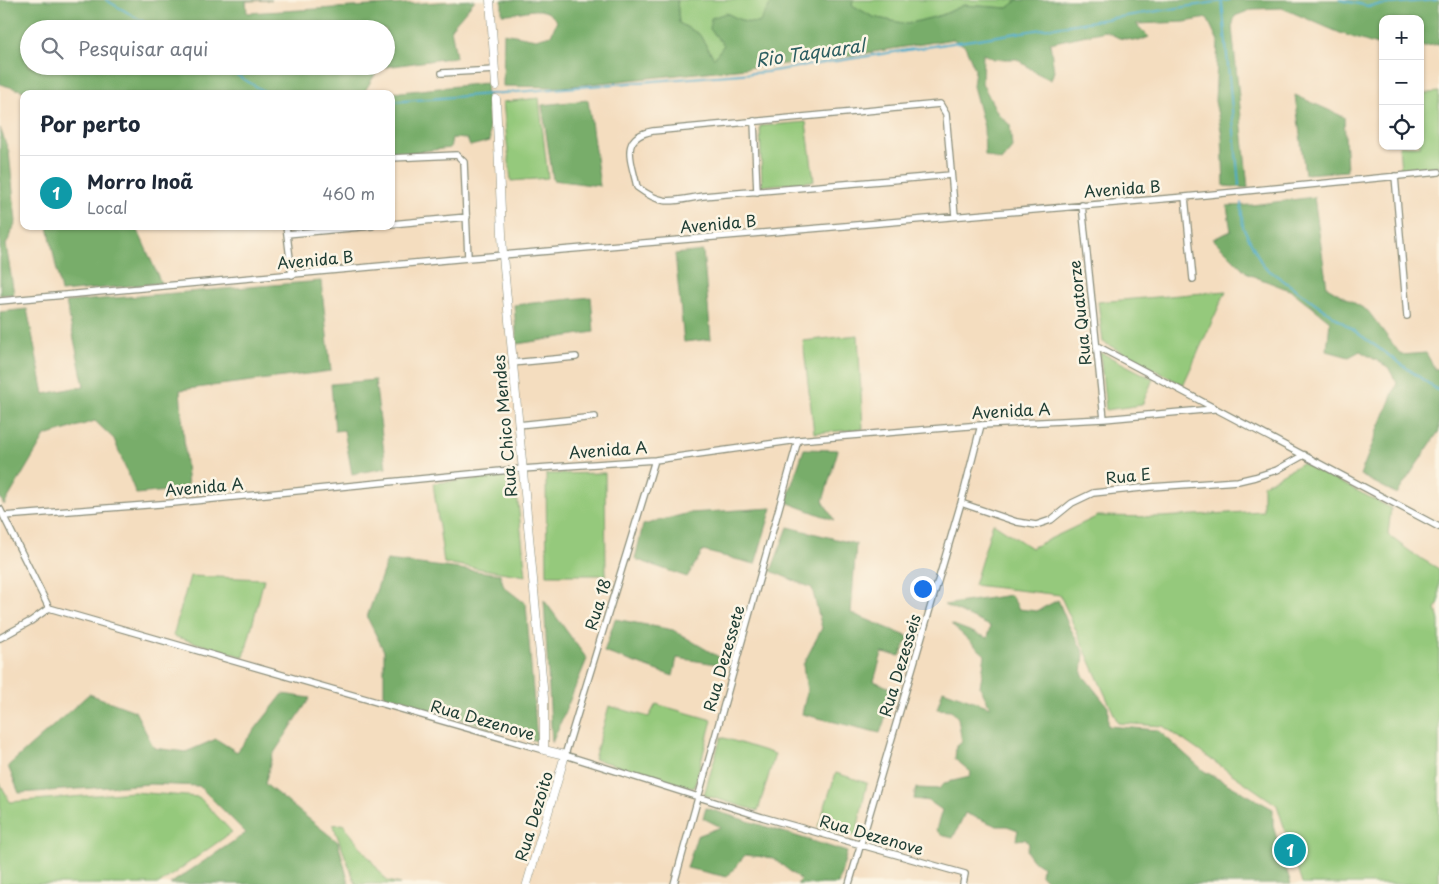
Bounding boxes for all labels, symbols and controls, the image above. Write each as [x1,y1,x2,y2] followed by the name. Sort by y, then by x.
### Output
[1379,15,1424,150] map controls
[1379,15,1424,60] button: +
[20,20,395,75] search box
[753,31,869,73] water label: Rio Taquaral
[38,34,66,62] icon: search
[78,34,208,62] text: Pesquisar aqui
[1379,60,1424,105] button: −
[1379,105,1424,150] button: locate
[40,107,140,139] text: Por perto
[87,167,193,195] text: Morro Inoã
[1083,173,1161,203] street label: Avenida B
[52,181,60,205] text: 1
[323,181,375,205] text: 460 m
[87,195,128,219] text: Local
[679,208,757,238] street label: Avenida B
[276,244,354,274] street label: Avenida B
[1062,259,1096,367] street label: Rua Quatorze
[486,354,522,498] street label: Rua Chico Mendes
[971,396,1051,424] street label: Avenida A
[568,434,648,464] street label: Avenida A
[1104,461,1152,489] street label: Rua E
[164,471,244,501] street label: Avenida A
[578,575,616,633] street label: Rua 18
[910,576,936,602] your location
[696,602,750,714] street label: Rua Dezessete
[872,611,926,719] street label: Rua Dezesseis
[428,693,538,745] street label: Rua Dezenove
[508,768,558,864] street label: Rua Dezoito
[817,808,927,860] street label: Rua Dezenove
[1274,831,1306,869] pin: 1

